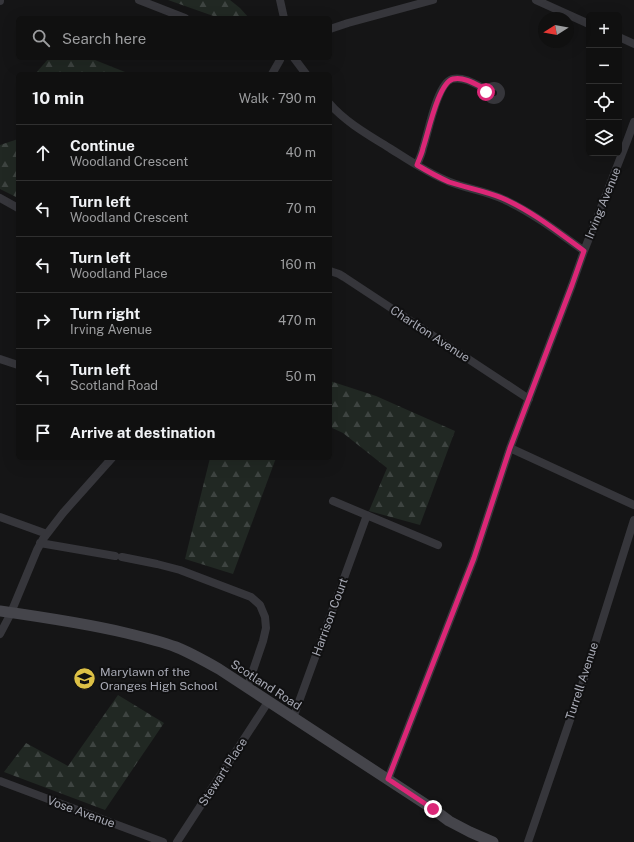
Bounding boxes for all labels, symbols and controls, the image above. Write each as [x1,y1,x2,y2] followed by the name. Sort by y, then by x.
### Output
[538,12,574,48] north arrow
[586,12,622,156] map controls
[586,12,622,48] button: +
[16,16,332,60] search box
[30,27,52,49] icon: search
[62,30,146,47] text: Search here
[586,48,622,84] button: −
[477,83,495,101] route start
[586,84,622,120] button: locate
[32,88,84,108] text: 10 min
[239,91,316,106] text: Walk · 790 m
[586,120,622,156] button: layers
[70,137,135,154] text: Continue
[32,142,54,164] icon: ahead
[285,145,316,160] text: 40 m
[70,154,188,169] text: Woodland Crescent
[582,165,624,241] street label: Irving Avenue
[70,193,131,210] text: Turn left
[32,198,54,220] icon: left
[286,201,316,216] text: 70 m
[70,210,188,225] text: Woodland Crescent
[70,249,131,266] text: Turn left
[32,254,54,276] icon: left
[280,257,316,272] text: 160 m
[70,266,168,281] text: Woodland Place
[388,303,473,365] street label: Charlton Avenue
[70,305,140,322] text: Turn right
[32,310,54,332] icon: right
[278,313,316,328] text: 470 m
[70,322,152,337] text: Irving Avenue
[70,361,131,378] text: Turn left
[32,366,54,388] icon: left
[285,369,316,384] text: 50 m
[70,378,158,393] text: Scotland Road
[32,422,54,444] icon: arrive
[70,424,215,441] text: Arrive at destination
[309,576,351,658] street label: Harrison Court
[563,640,601,722] street label: Turrell Avenue
[228,657,304,713] street label: Scotland Road
[100,665,218,693] place label: Marylawn of the Oranges High School
[71,666,97,692] school or university icon: Marylawn of the Oranges High School
[196,735,250,809] street label: Stewart Place
[45,793,117,831] street label: Vose Avenue
[424,800,442,818] route end

